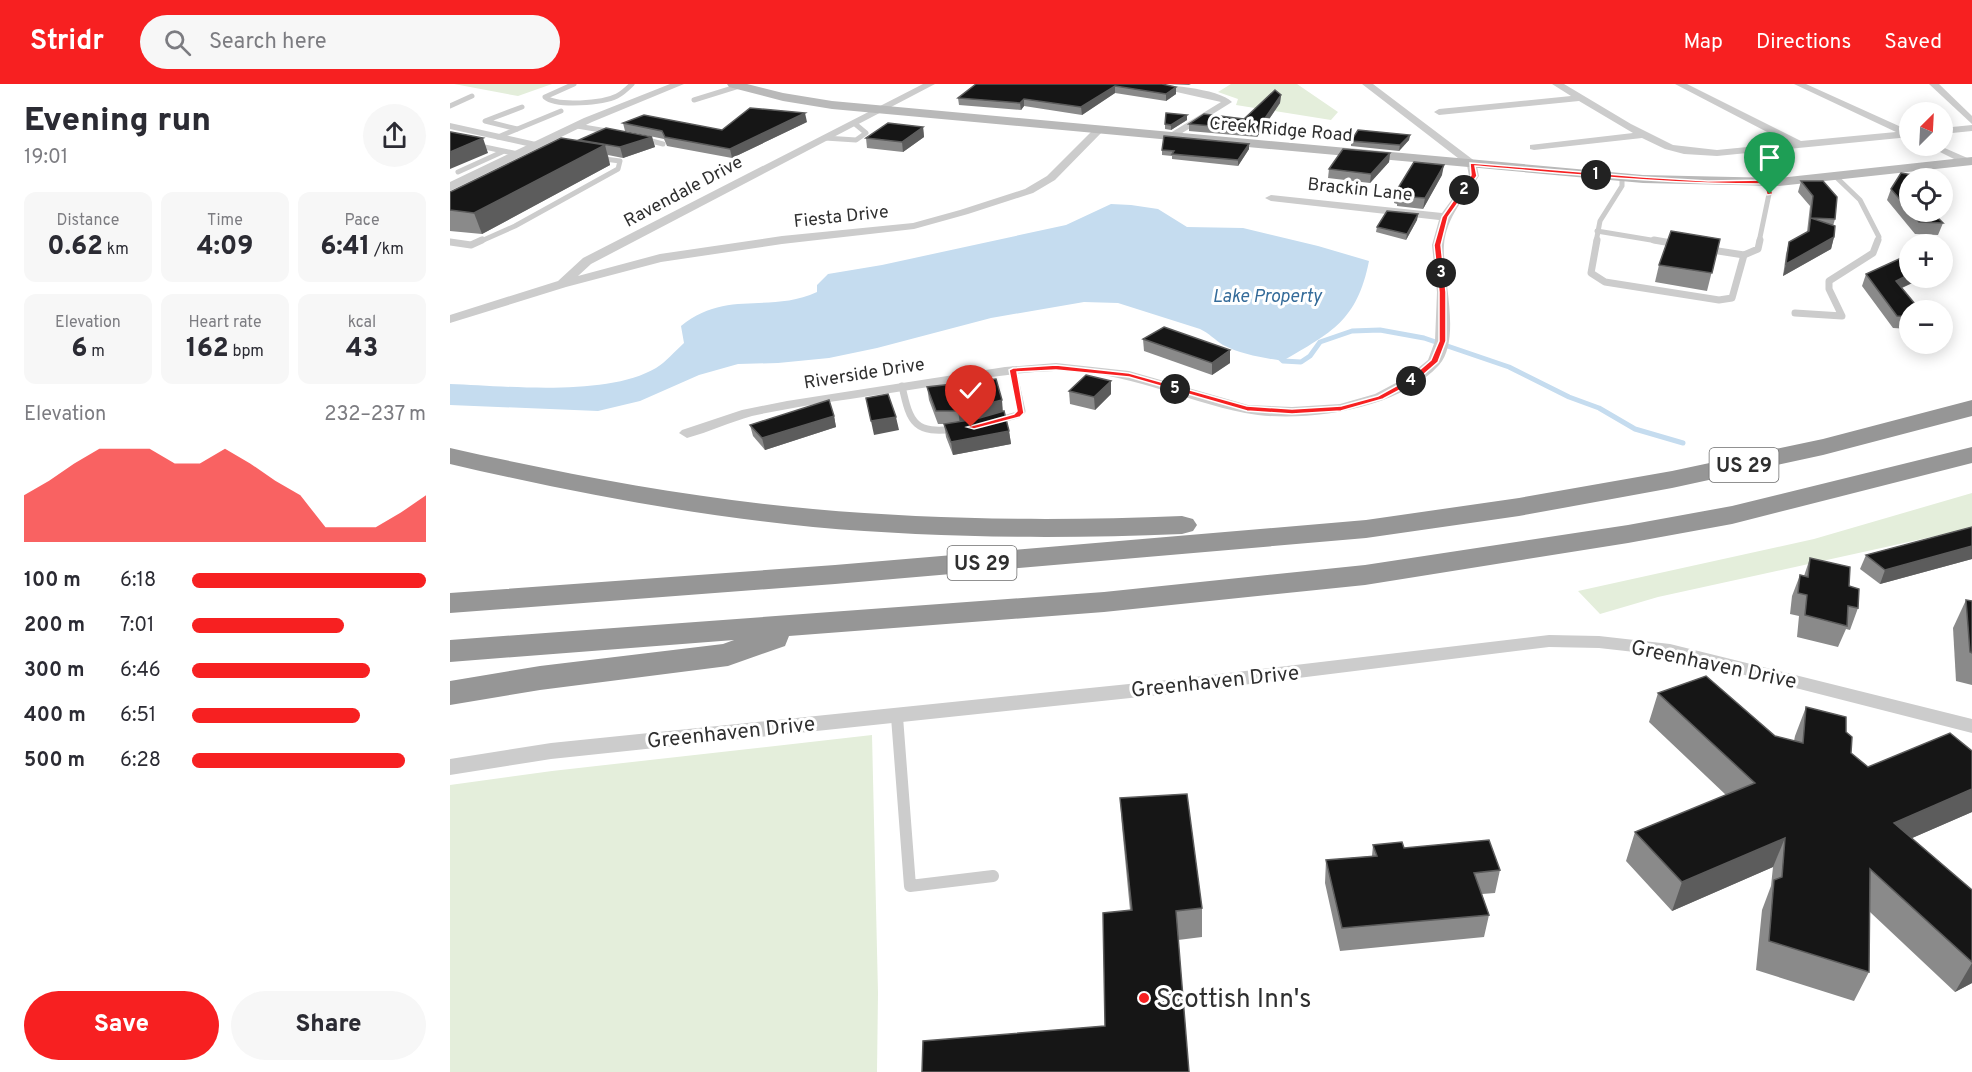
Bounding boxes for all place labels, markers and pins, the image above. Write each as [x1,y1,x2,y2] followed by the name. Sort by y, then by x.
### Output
[1744,132,1795,194] pin
[1581,160,1611,190] pin: 1
[1449,175,1479,205] pin: 2
[1426,258,1456,288] pin: 3
[945,365,996,427] pin
[1396,366,1426,396] pin: 4
[1160,374,1190,404] pin: 5
[1156,984,1312,1017] place label: Scottish Inn's
[1137,991,1151,1005] marker: Scottish Inn's

